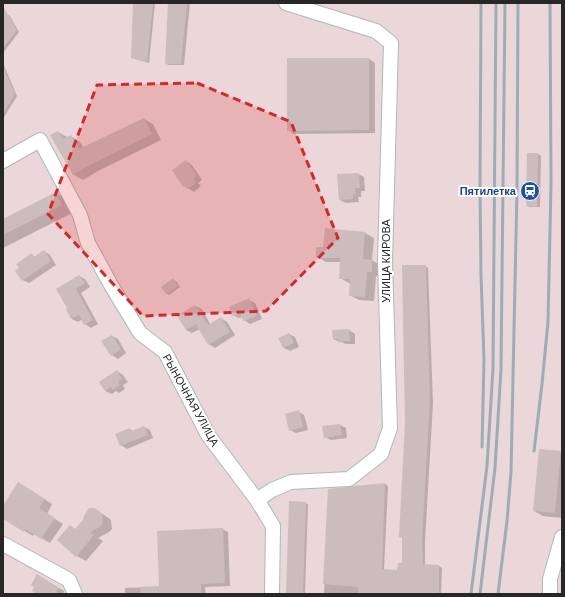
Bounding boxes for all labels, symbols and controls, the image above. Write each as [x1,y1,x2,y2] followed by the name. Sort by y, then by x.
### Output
[519,180,541,202] station icon: Пятилетка
[460,184,517,197] place label: Пятилетка
[379,218,392,303] street label: УЛИЦА КИРОВА
[161,351,222,449] street label: РЫНОЧНАЯ УЛИЦА

